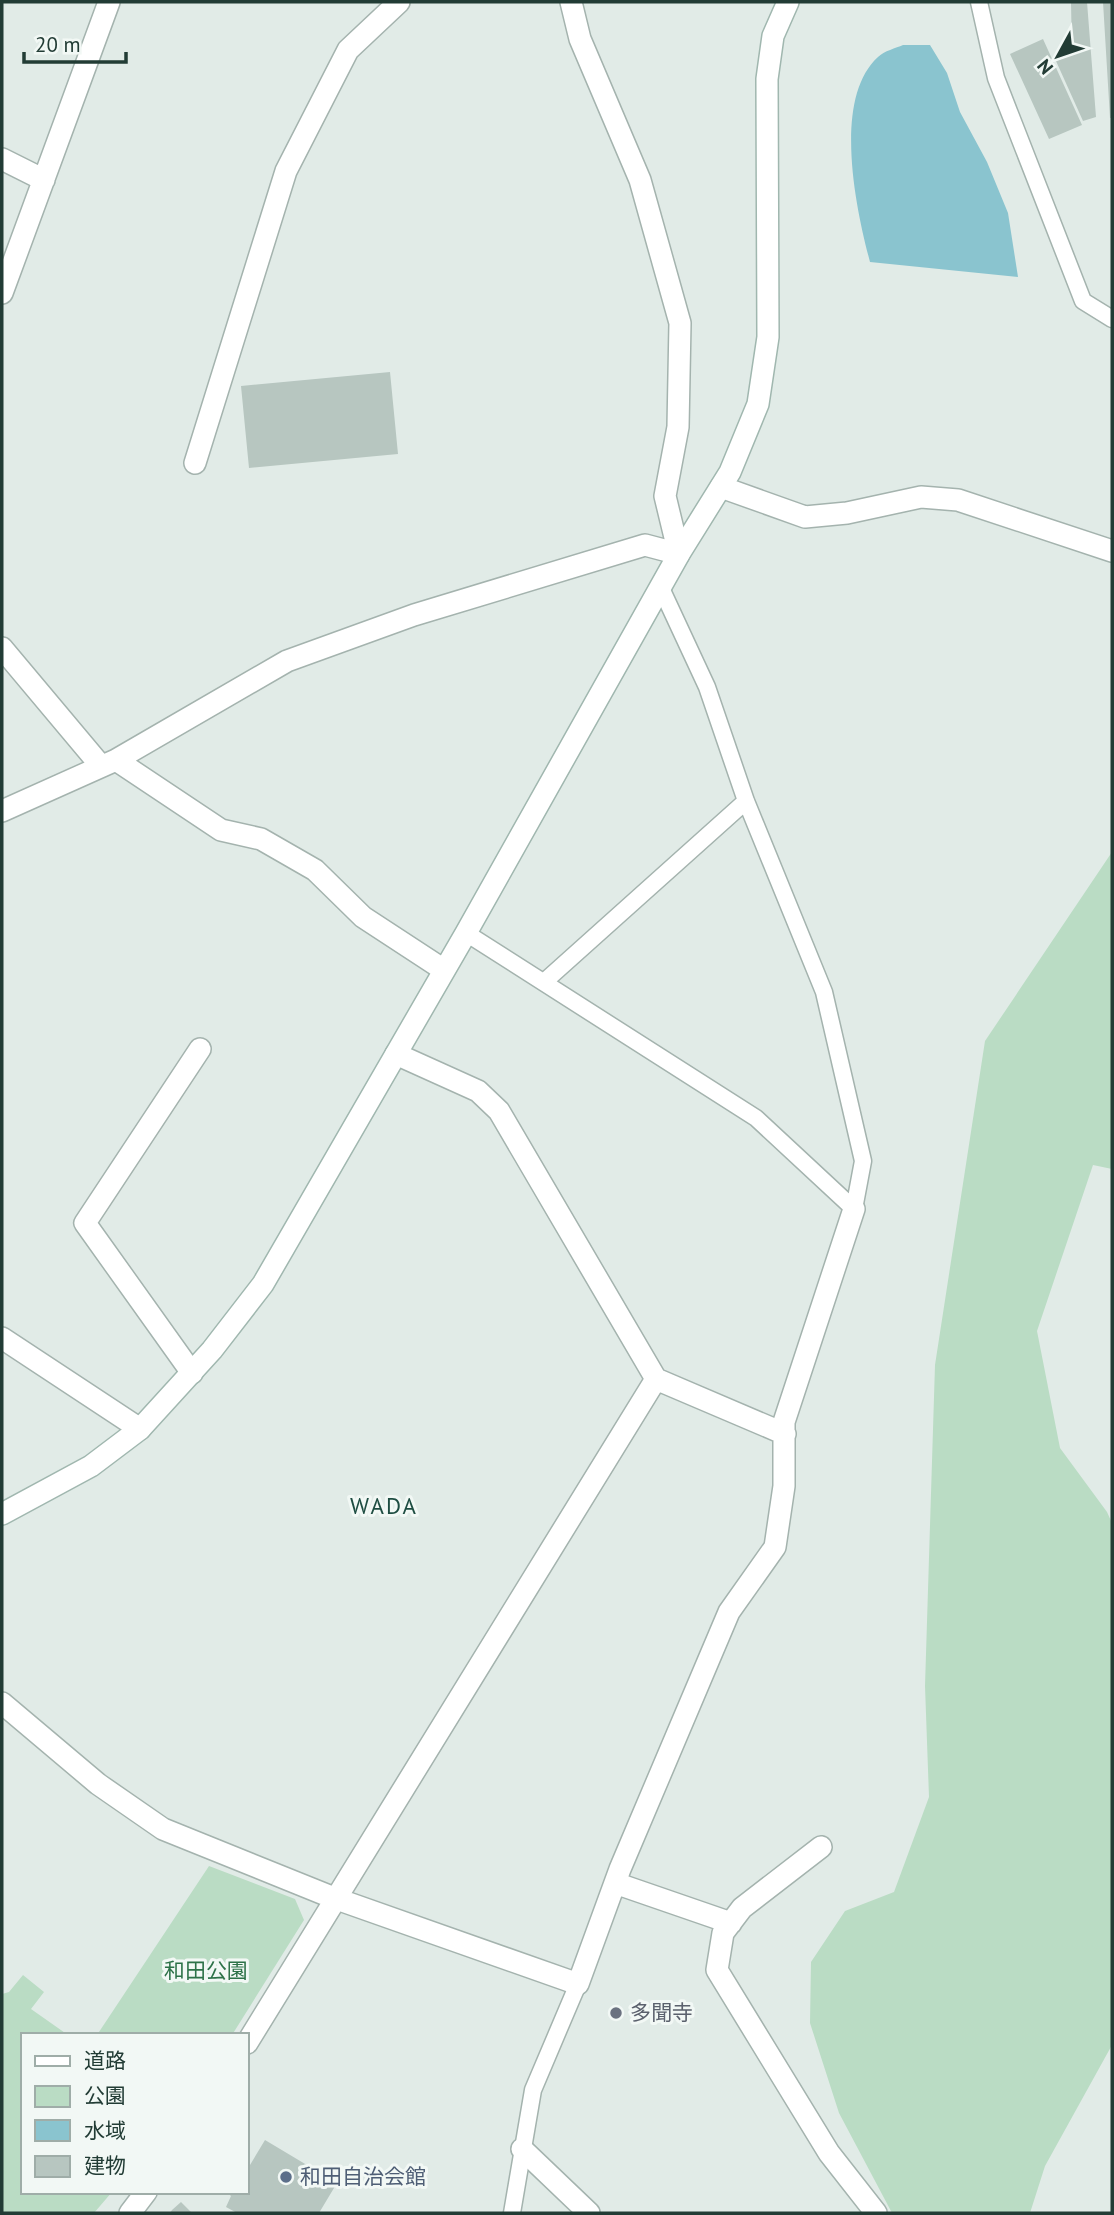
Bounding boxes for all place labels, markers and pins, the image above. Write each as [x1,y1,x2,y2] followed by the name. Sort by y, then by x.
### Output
[630,1999,693,2026] place label: 多聞寺
[608,2005,624,2021] marker: 多聞寺
[300,2163,426,2190] place label: 和田自治会館
[278,2169,294,2185] marker: 和田自治会館

